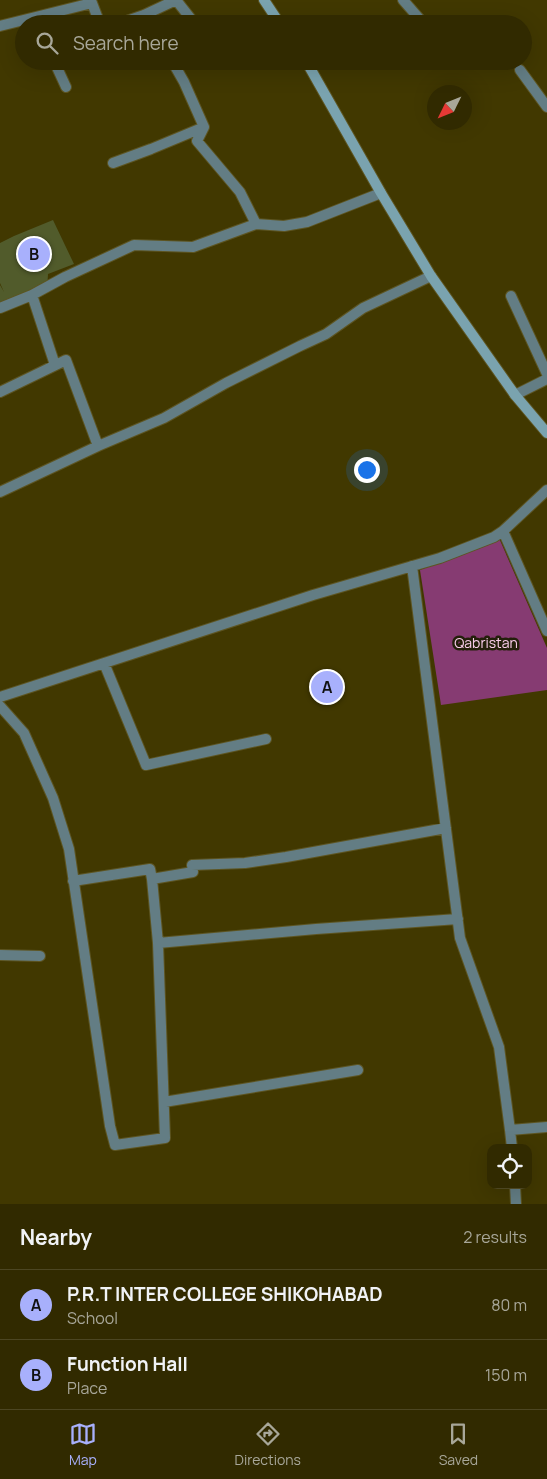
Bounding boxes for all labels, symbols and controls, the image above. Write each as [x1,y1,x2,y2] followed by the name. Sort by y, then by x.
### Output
[15,15,532,70] search box
[33,29,61,57] icon: search
[73,30,179,56] text: Search here
[427,85,472,130] north arrow
[18,235,50,273] pin: B
[354,457,380,483] your location
[454,633,518,652] park label: Qabristan
[311,668,343,706] pin: A
[487,1144,532,1189] map controls
[487,1144,532,1189] button: locate
[20,1223,92,1251] text: Nearby
[463,1226,527,1248] text: 2 results
[67,1281,383,1307] text: P.R.T INTER COLLEGE SHIKOHABAD
[31,1294,41,1316] text: A
[491,1294,527,1316] text: 80 m
[67,1307,118,1329] text: School
[67,1351,188,1377] text: Function Hall
[31,1364,41,1386] text: B
[485,1364,527,1386] text: 150 m
[67,1377,107,1399] text: Place
[69,1420,97,1469] tab: Map
[235,1420,301,1469] tab: Directions
[439,1420,478,1469] tab: Saved

